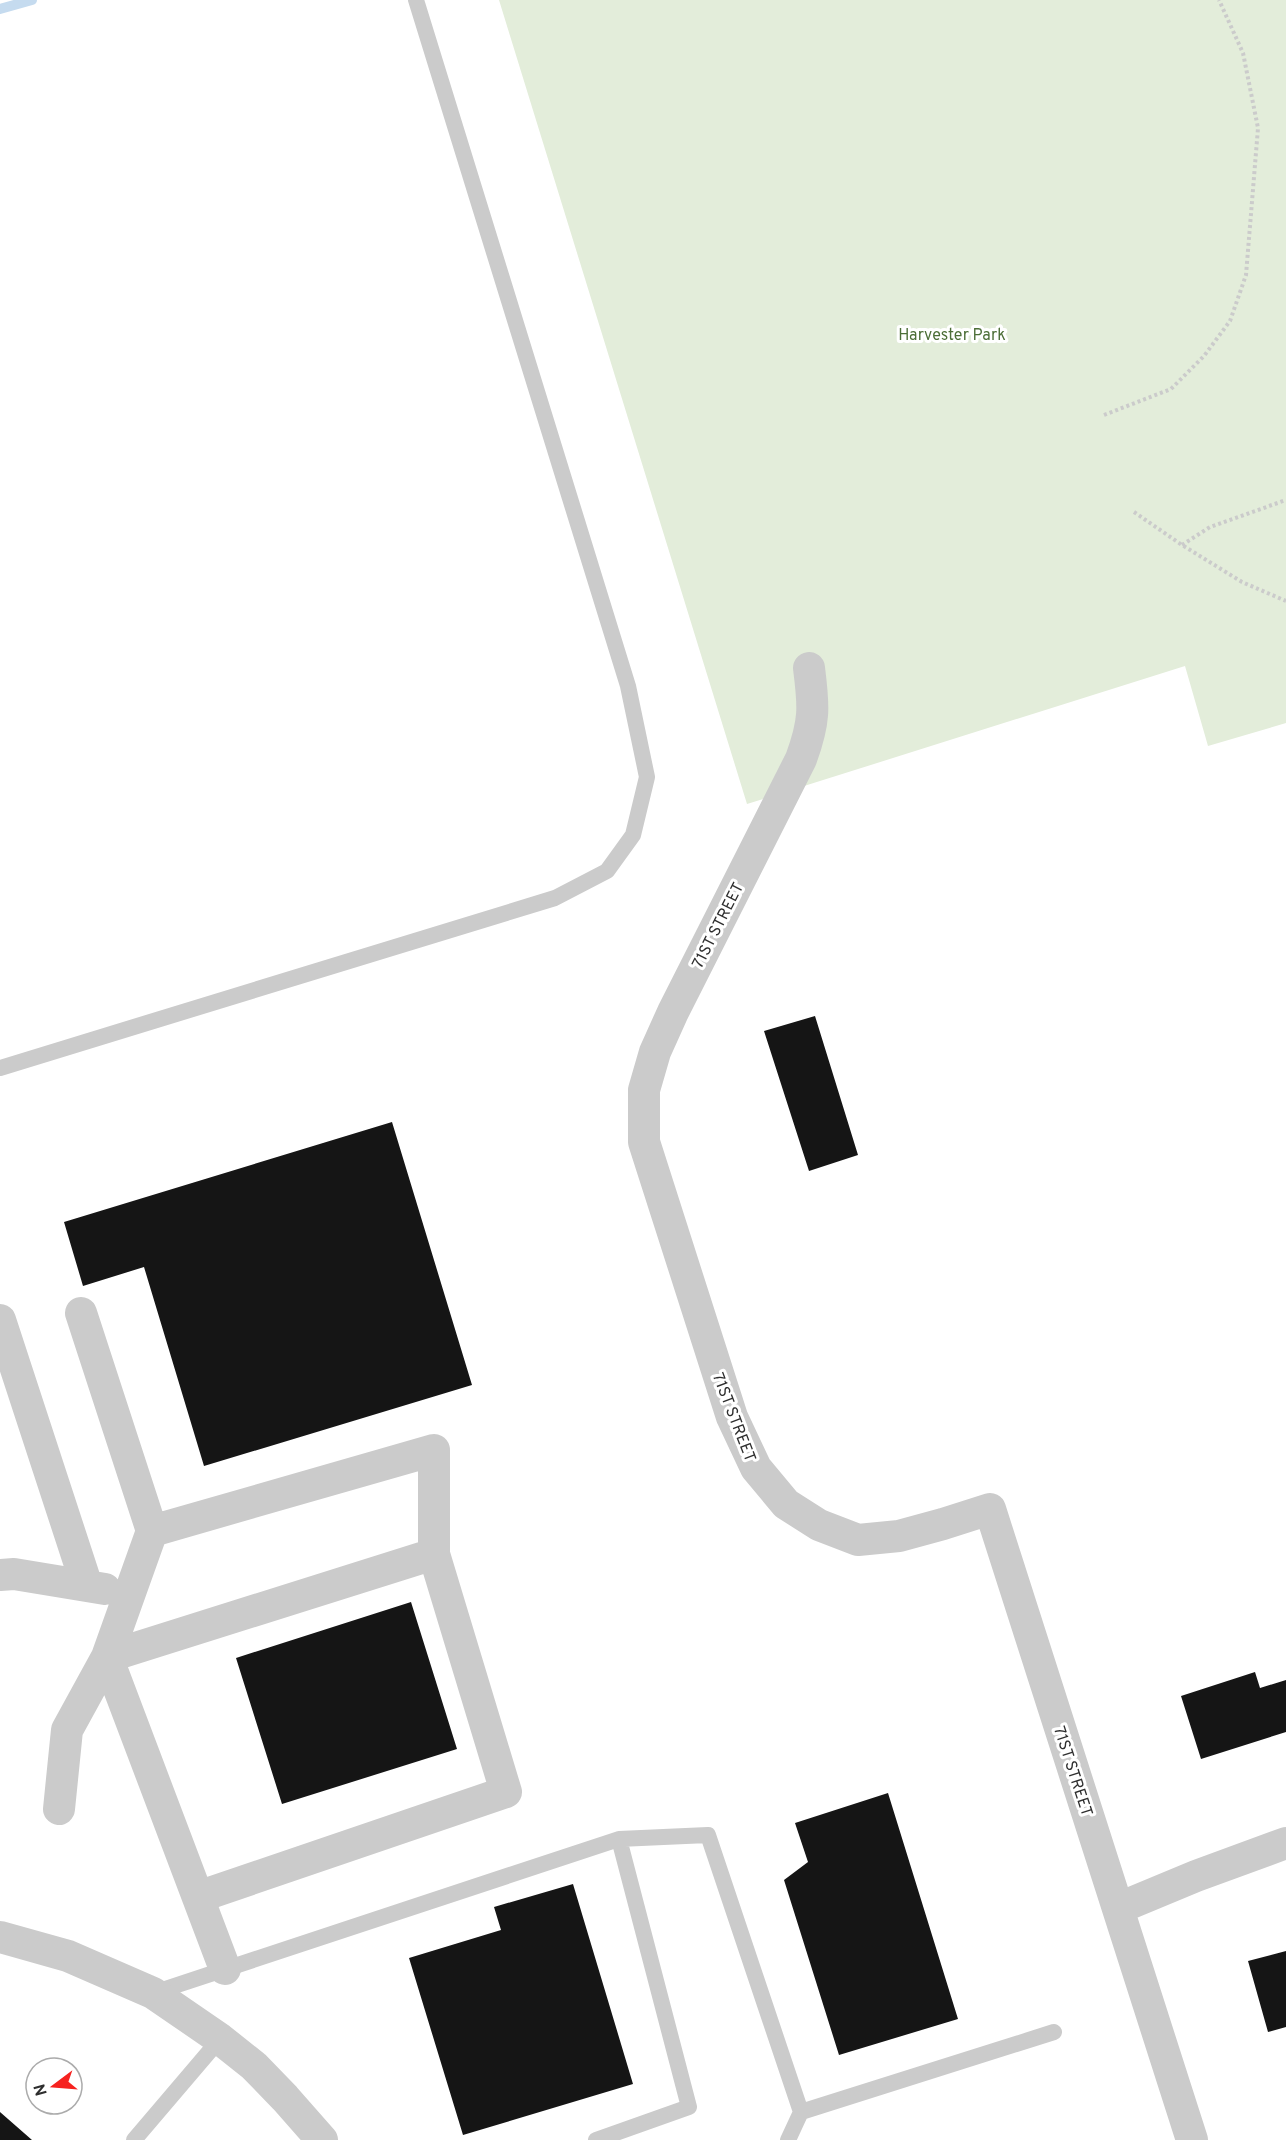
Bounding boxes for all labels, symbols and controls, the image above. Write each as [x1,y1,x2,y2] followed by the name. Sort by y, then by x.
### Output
[898,326,1006,346] park label: Harvester Park
[689,880,749,972] street label: 71ST STREET
[707,1370,759,1465] street label: 71ST STREET
[1048,1724,1096,1819] street label: 71ST STREET
[24,2056,84,2116] north arrow
[30,2081,53,2098] text: N

